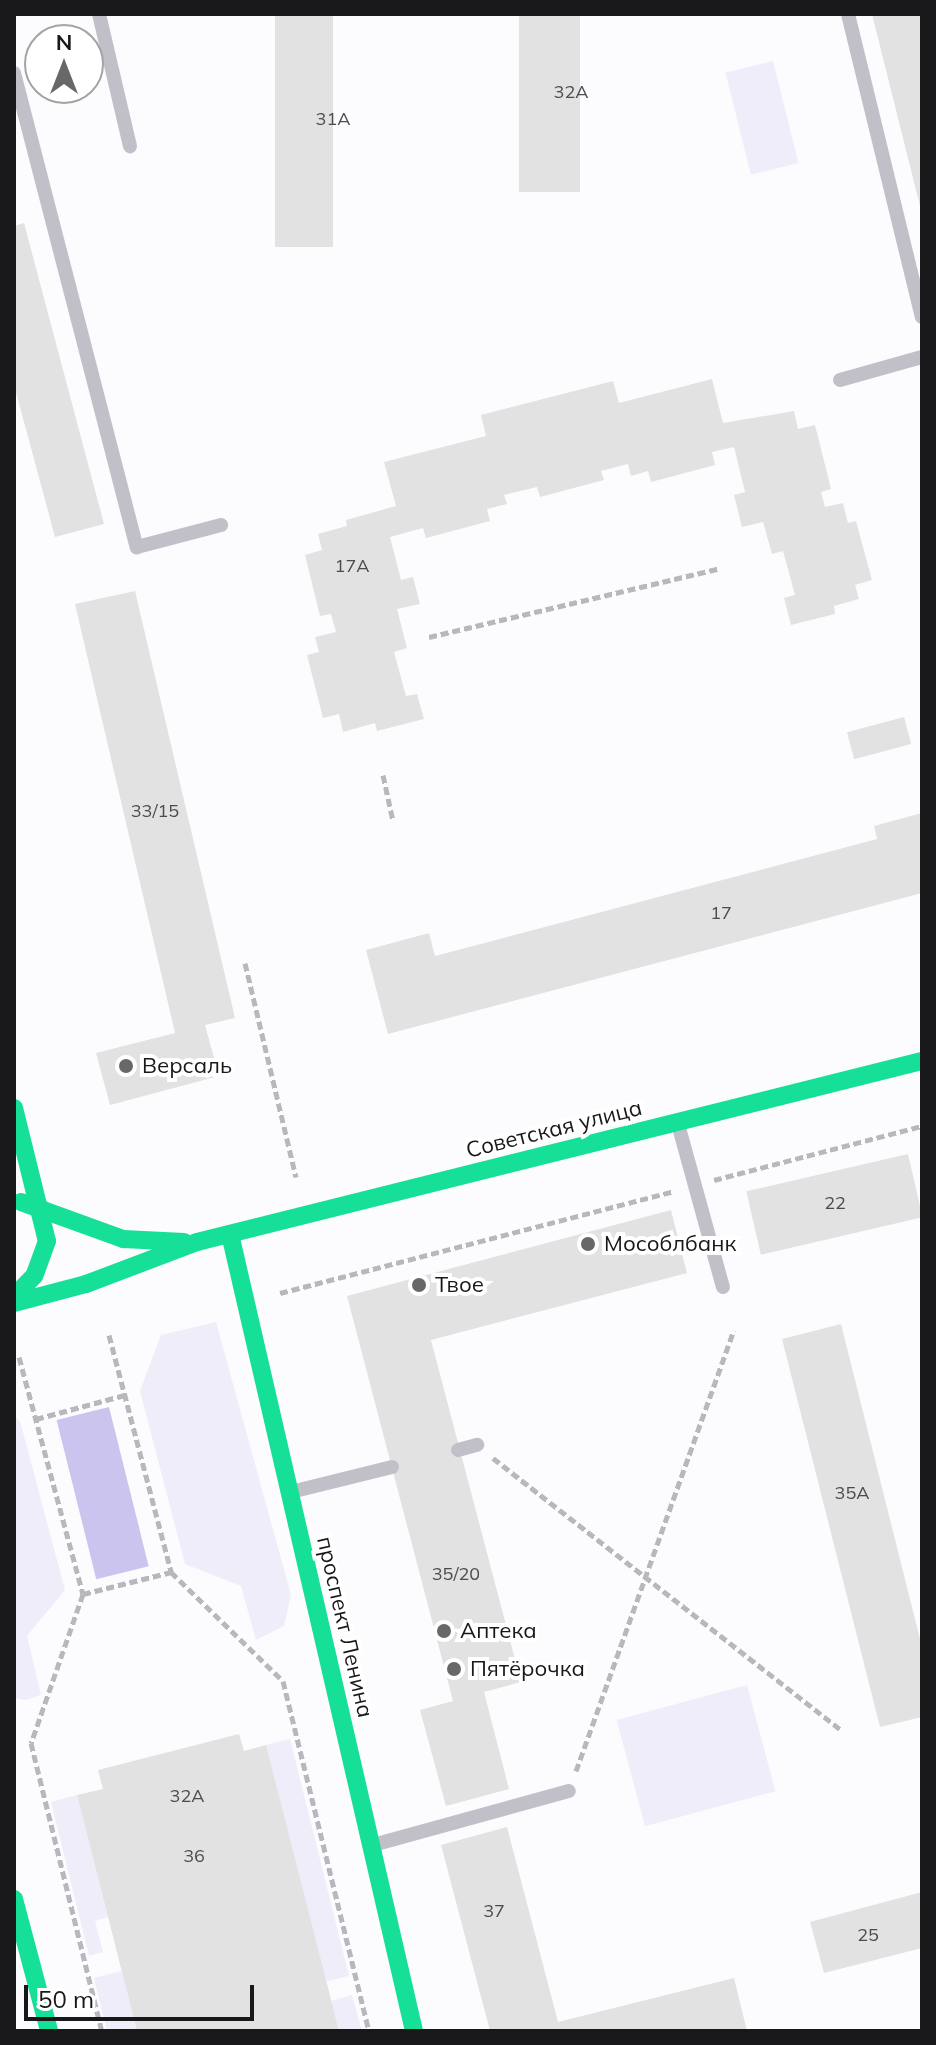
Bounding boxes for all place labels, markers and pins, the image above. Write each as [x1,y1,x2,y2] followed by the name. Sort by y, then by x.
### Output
[142,1053,232,1079] place label: Версаль
[117,1057,135,1075] marker: Версаль
[604,1231,736,1257] place label: Мособлбанк
[579,1235,597,1253] marker: Мособлбанк
[435,1272,484,1298] place label: Твое
[410,1276,428,1294] marker: Твое
[460,1618,537,1644] place label: Аптека
[435,1622,453,1640] marker: Аптека
[470,1656,585,1682] place label: Пятёрочка
[445,1660,463,1678] marker: Пятёрочка

